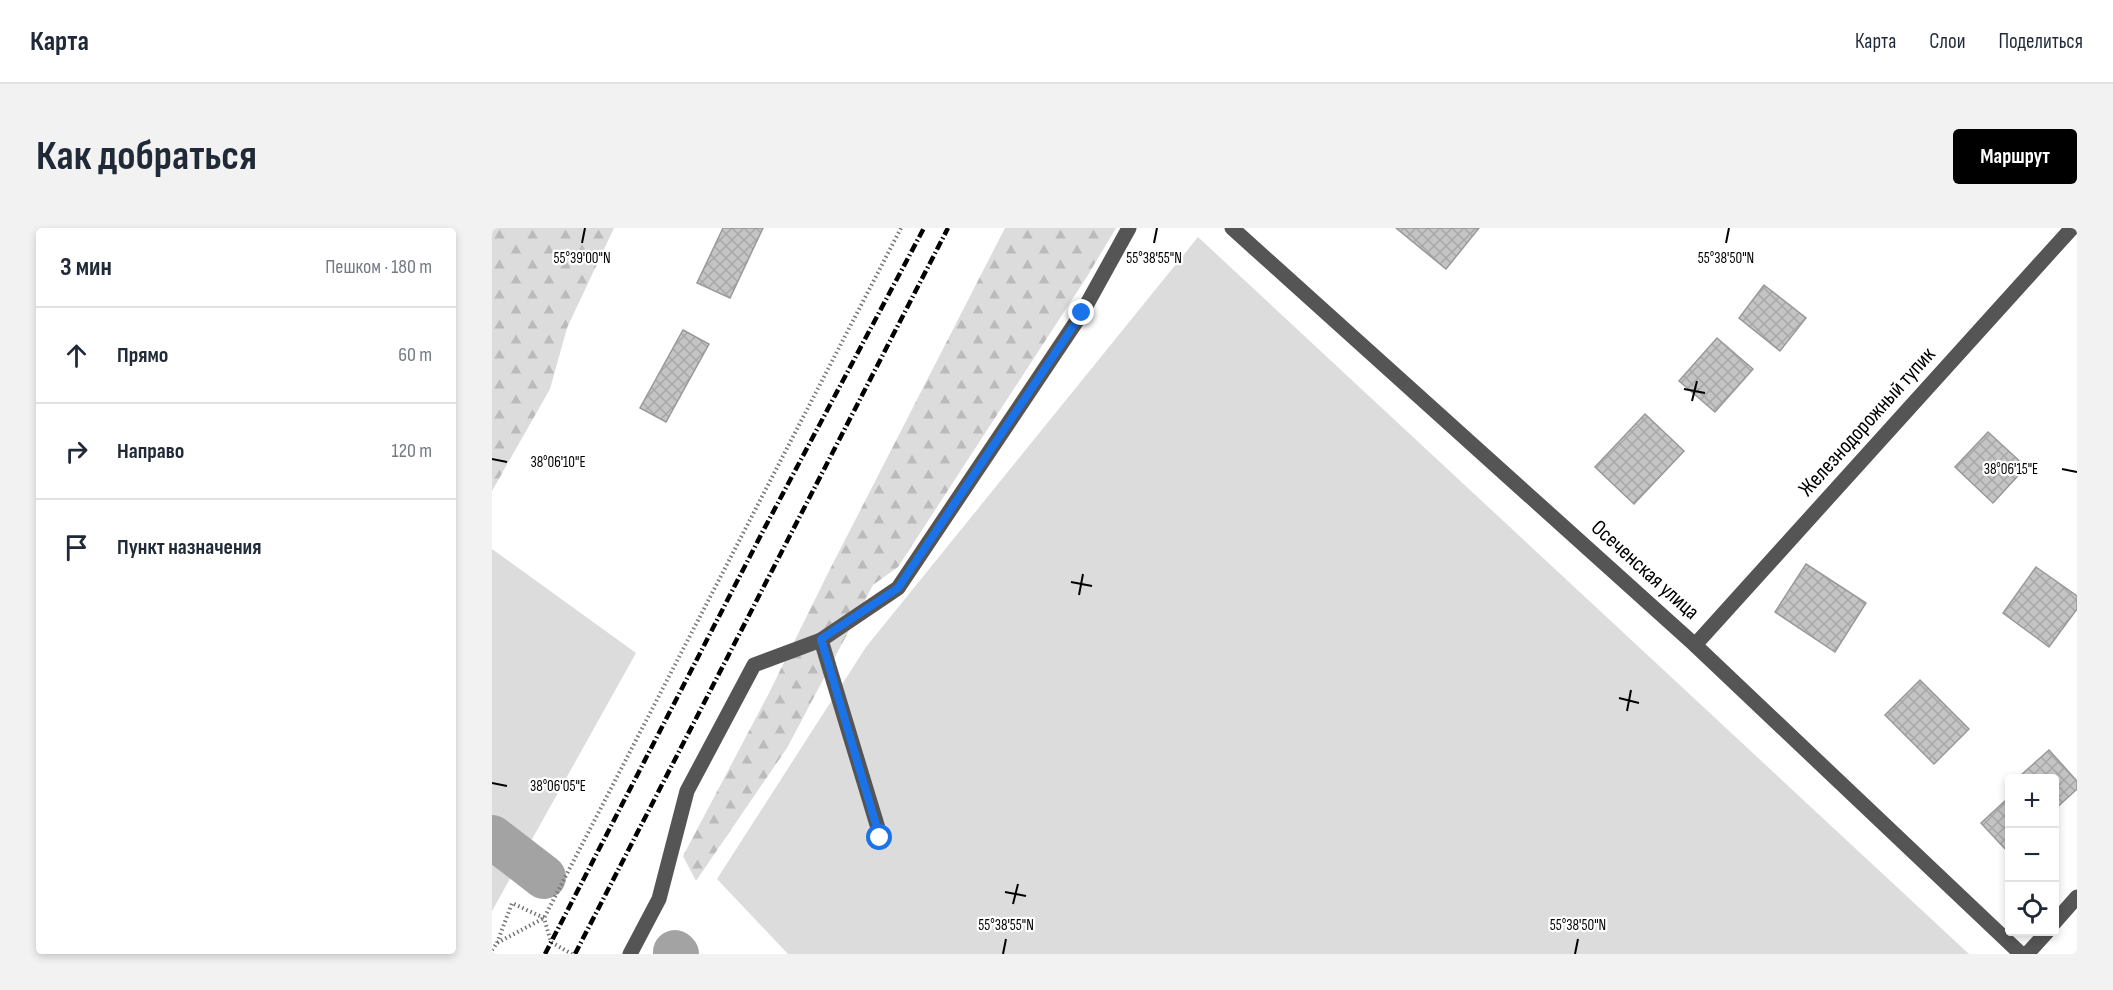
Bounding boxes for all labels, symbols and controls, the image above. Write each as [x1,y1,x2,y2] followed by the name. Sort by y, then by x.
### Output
[30,25,89,58] text: Карта
[1855,29,1896,54] text: Карта
[1929,29,1965,54] text: Слои
[1998,29,2083,54] text: Поделиться
[1953,129,2077,184] button: Маршрут
[36,131,257,182] text: Как добраться
[553,249,611,268] text: 55°39'00"N
[1126,249,1182,268] text: 55°38'55"N
[1698,249,1754,268] text: 55°38'50"N
[60,252,112,283] text: 3 мин
[325,255,432,279] text: Пешком · 180 m
[1068,299,1094,325] route end
[60,339,93,372] icon: ahead
[1793,341,1942,502] street label: Железнодорожный тупик
[117,342,168,369] text: Прямо
[398,343,432,367] text: 60 m
[60,435,93,468] icon: right
[117,438,184,465] text: Направо
[392,439,432,463] text: 120 m
[530,453,586,472] text: 38°06'10"E
[1984,460,2038,479] text: 38°06'15"E
[1585,514,1705,626] street label: Осеченская улица
[60,531,93,564] icon: arrive
[117,534,261,561] text: Пункт назначения
[2005,774,2059,936] map controls
[2005,774,2059,828] button: +
[530,777,586,796] text: 38°06'05"E
[866,824,892,850] route start
[2005,828,2059,882] button: −
[2005,882,2059,936] button: locate
[978,916,1034,935] text: 55°38'55"N
[1550,916,1606,935] text: 55°38'50"N

